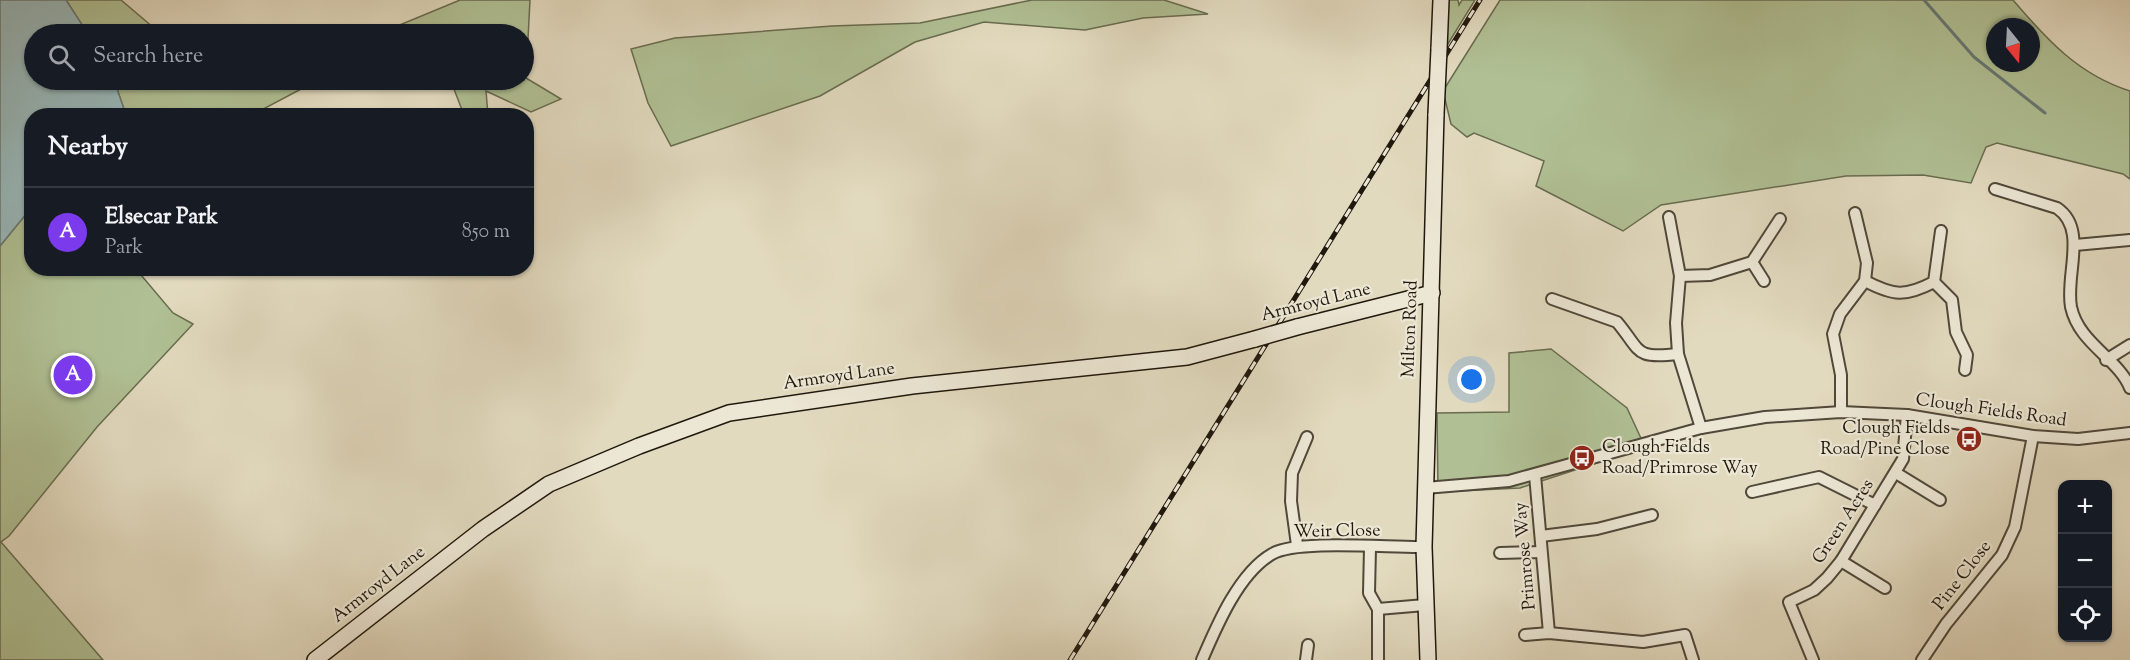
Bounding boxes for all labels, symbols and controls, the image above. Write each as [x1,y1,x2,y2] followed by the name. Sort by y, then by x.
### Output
[1986,18,2040,72] north arrow
[24,24,534,90] search box
[45,41,78,74] icon: search
[93,41,203,73] text: Search here
[48,129,128,166] text: Nearby
[105,202,218,234] text: Elsecar Park
[59,218,76,247] text: A
[462,218,510,247] text: 850 m
[105,234,143,263] text: Park
[1258,277,1374,329] street label: Armroyd Lane
[1396,280,1426,378] street label: Milton Road
[54,352,92,398] pin: A
[782,356,896,398] street label: Armroyd Lane
[1457,365,1486,394] your location
[1914,388,2068,434] street label: Clough Fields Road
[1820,416,1950,463] place label: Clough Fields Road/Pine Close
[1954,424,1984,454] bus stop icon: Clough Fields Road/Pine Close
[1602,435,1758,482] place label: Clough Fields Road/Primrose Way
[1567,443,1597,473] bus stop icon: Clough Fields Road/Primrose Way
[1807,474,1881,570] street label: Green Acres
[2058,480,2112,642] map controls
[2058,480,2112,534] button: +
[1508,501,1544,611] street label: Primrose Way
[1293,518,1381,546] street label: Weir Close
[2058,534,2112,588] button: −
[1927,536,1999,616] street label: Pine Close
[327,540,431,630] street label: Armroyd Lane
[2058,588,2112,642] button: locate

